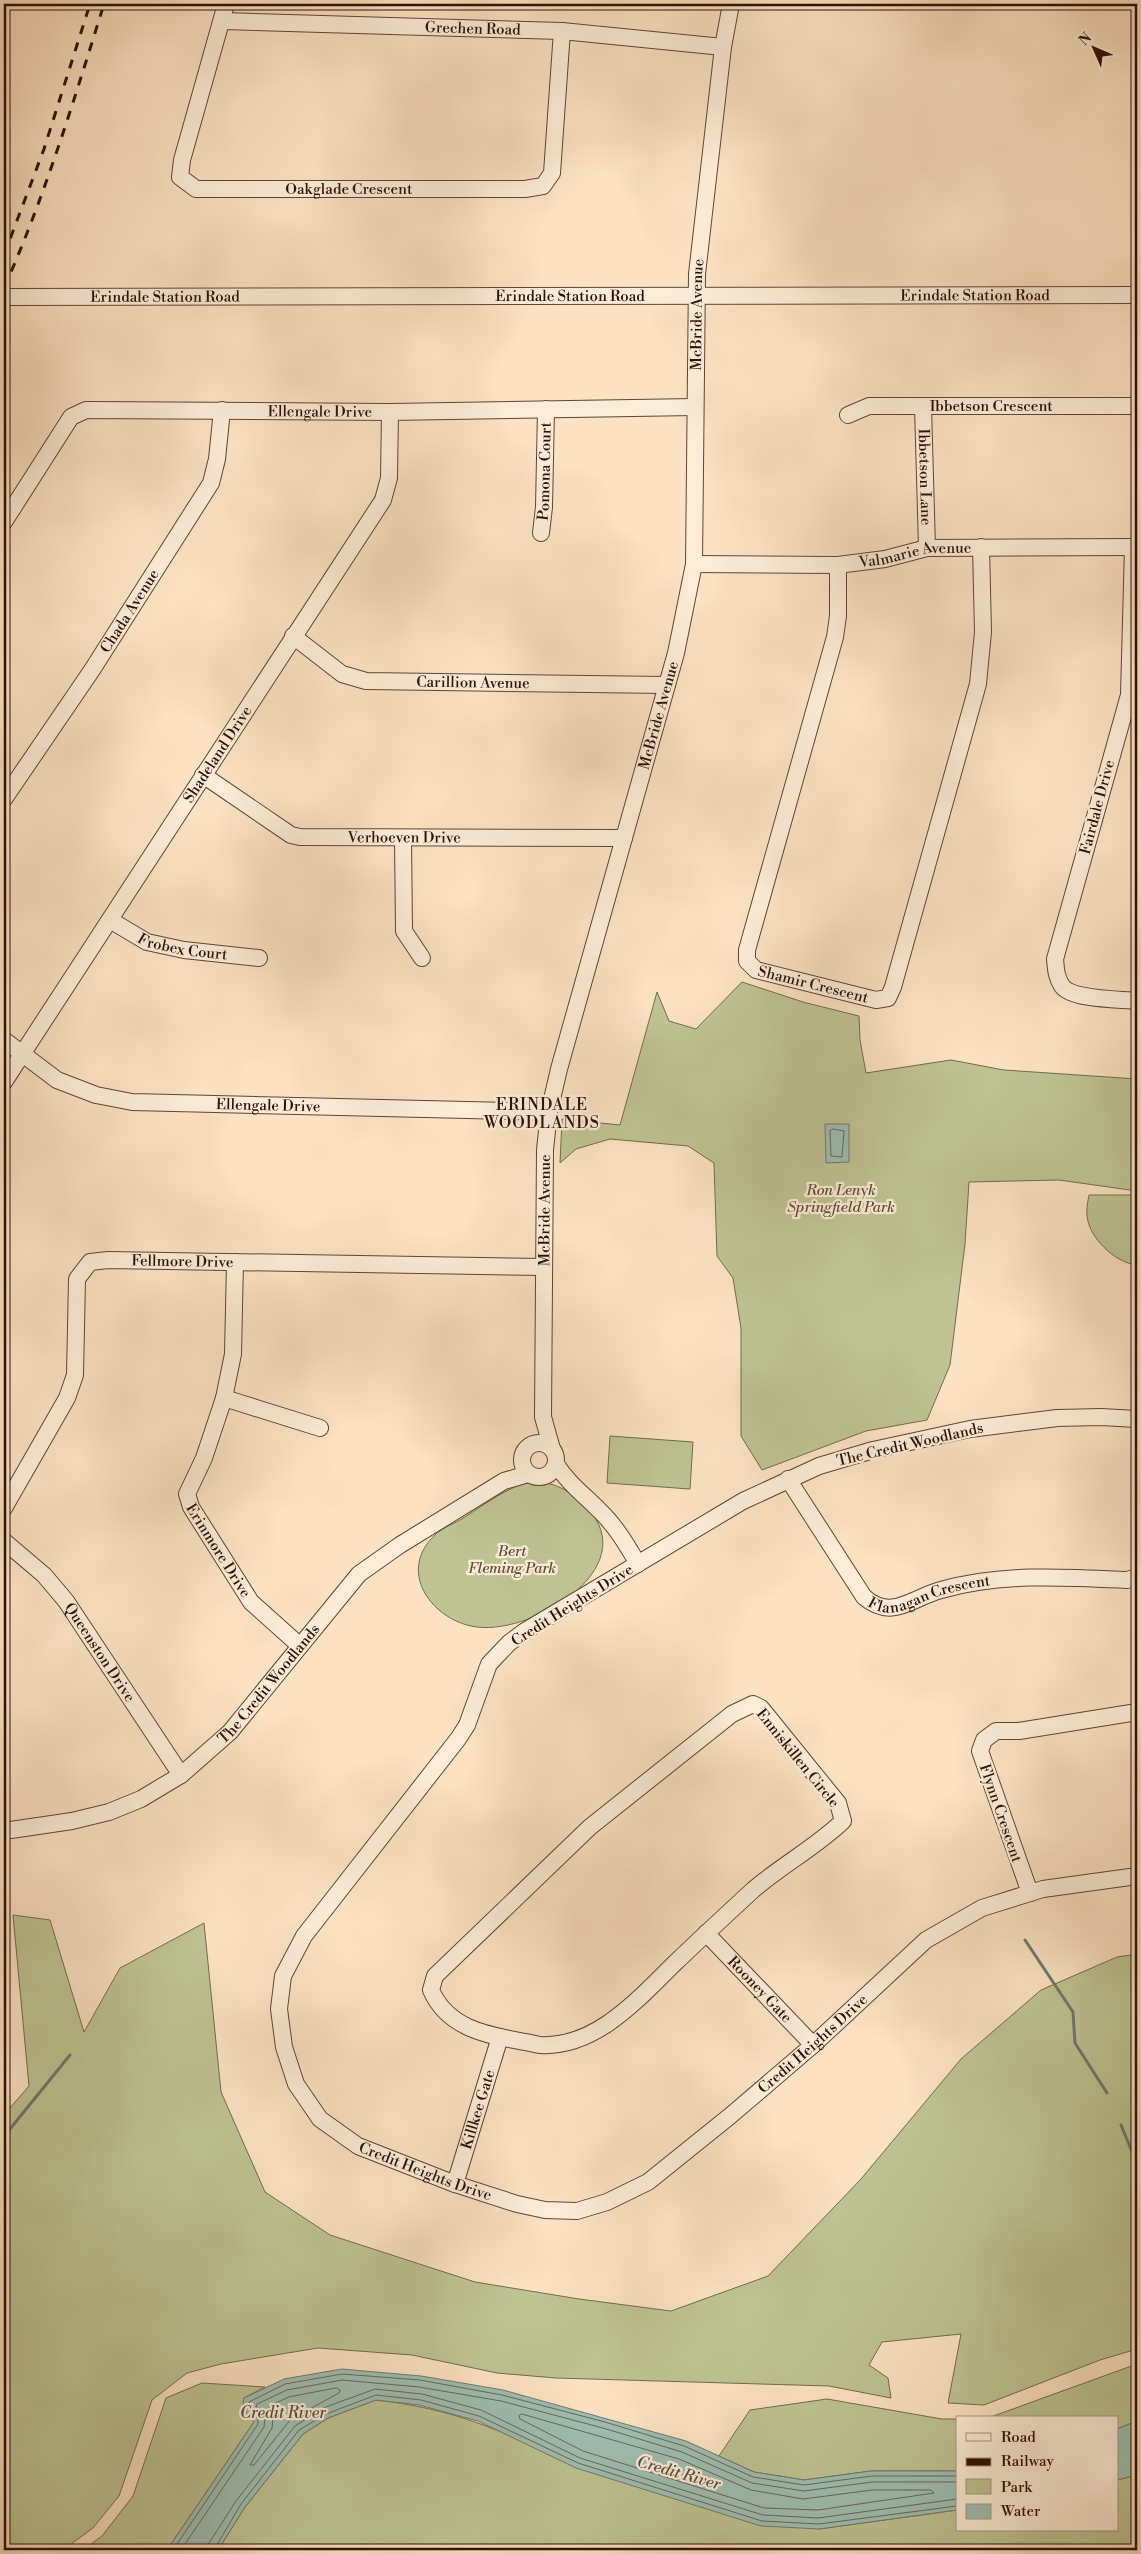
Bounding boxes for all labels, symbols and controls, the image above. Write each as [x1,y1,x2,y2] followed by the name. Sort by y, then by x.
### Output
[425,18,522,40] street label: Grechen Road
[1068,22,1118,72] north arrow
[1075,29,1096,50] text: N
[285,180,413,199] street label: Oakglade Crescent
[687,258,709,371] street label: McBride Avenue
[900,286,1050,305] street label: Erindale Station Road
[495,287,645,306] street label: Erindale Station Road
[90,288,240,307] street label: Erindale Station Road
[930,397,1053,416] street label: Ibbetson Crescent
[268,402,372,422] street label: Ellengale Drive
[534,421,556,521] street label: Pomona Court
[914,428,935,526] street label: Ibbetson Lane
[857,538,971,572] street label: Valmarie Avenue
[96,566,164,657] street label: Chada Avenue
[635,659,683,772] street label: McBride Avenue
[416,673,530,693] street label: Carillion Avenue
[179,702,256,807] street label: Shadeland Drive
[1076,758,1119,857] street label: Fairdale Drive
[347,828,461,847] street label: Verhoeven Drive
[134,929,229,965] street label: Frobex Court
[756,962,871,1008] street label: Shamir Crescent
[216,1095,321,1117] street label: Ellengale Drive
[483,1095,600,1133] district label: ERINDALE WOODLANDS
[535,1154,555,1266] street label: McBride Avenue
[787,1181,895,1217] park label: Ron Lenyk Springfield Park
[131,1251,234,1272] street label: Fellmore Drive
[835,1418,985,1471] street label: The Credit Woodlands
[181,1500,255,1601] street label: Erinmore Drive
[468,1542,556,1578] park label: Bert Fleming Park
[508,1560,637,1651] street label: Credit Heights Drive
[864,1571,992,1618] street label: Flanagan Crescent
[60,1599,139,1706] street label: Queenston Drive
[214,1620,324,1748] street label: The Credit Woodlands
[752,1705,843,1812] street label: Enniskillen Circle
[975,1761,1026,1866] street label: Flynn Crescent
[723,1952,796,2027] street label: Rooney Gate
[754,1990,872,2098] street label: Credit Heights Drive
[457,2067,499,2152] street label: Killkee Gate
[356,2138,494,2205] street label: Credit Heights Drive
[240,2403,327,2423] water label: Credit River
[956,2416,1118,2532] legend
[1001,2428,1036,2447] text: Road
[635,2452,724,2495] water label: Credit River
[1001,2452,1055,2471] text: Railway
[1001,2478,1033,2497] text: Park
[1000,2502,1041,2521] text: Water

